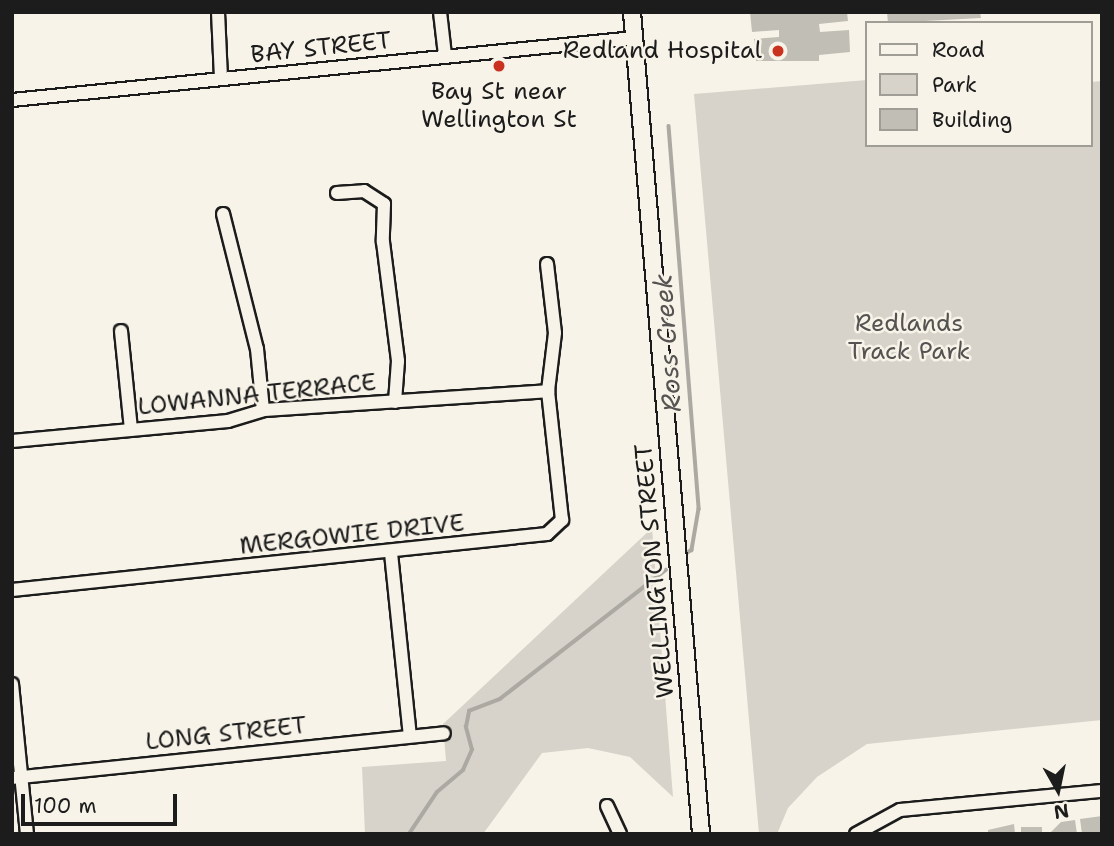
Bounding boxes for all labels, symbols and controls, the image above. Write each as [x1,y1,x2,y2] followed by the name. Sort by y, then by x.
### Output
[866,21,1093,147] legend
[249,26,393,70] street label: BAY STREET
[932,36,985,64] text: Road
[563,37,762,65] place label: Redland Hospital
[768,41,788,61] marker: Redland Hospital
[491,58,507,74] marker: Bay St near Wellington St
[932,71,977,99] text: Park
[421,78,577,134] place label: Bay St near Wellington St
[932,106,1012,134] text: Building
[647,273,687,413] water label: Ross Creek
[848,310,970,366] park label: Redlands Track Park
[136,368,378,422] street label: LOWANNA TERRACE
[630,443,680,699] street label: WELLINGTON STREET
[238,509,466,561] street label: MERGOWIE DRIVE
[144,711,308,757] street label: LONG STREET
[1023,755,1093,825] north arrow
[24,780,180,824] scale bar
[34,792,97,820] text: 100 m
[1052,798,1071,825] text: N

